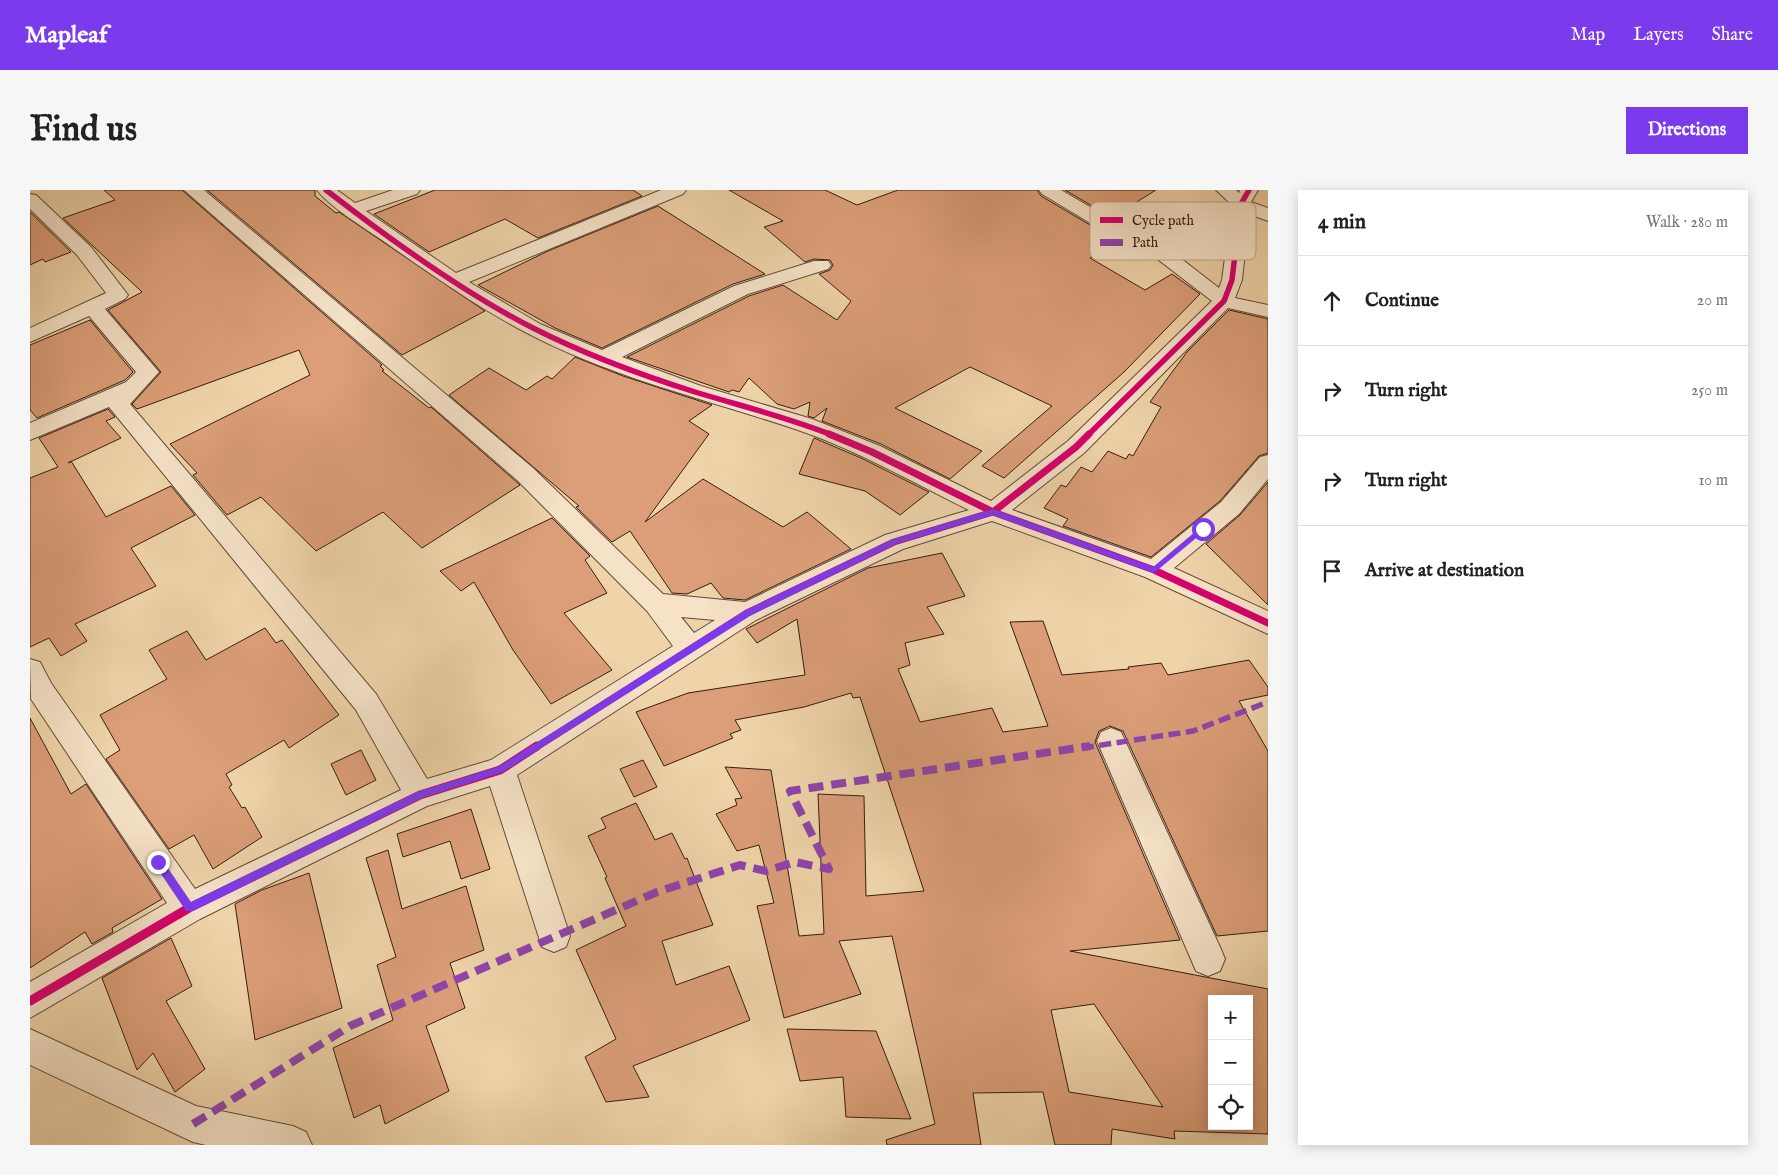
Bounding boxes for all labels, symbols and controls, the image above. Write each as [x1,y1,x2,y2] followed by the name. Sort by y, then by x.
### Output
[25,20,107,51] text: Mapleaf
[1571,24,1605,47] text: Map
[1633,24,1684,47] text: Layers
[1712,24,1753,47] text: Share
[1626,107,1748,154] button: Directions
[30,108,137,153] text: Find us
[1090,202,1256,260] legend
[1318,209,1366,236] text: 4 min
[1132,212,1194,230] text: Cycle path
[1646,213,1728,233] text: Walk · 280 m
[1132,234,1159,252] text: Path
[1318,287,1346,315] icon: ahead
[1365,289,1439,313] text: Continue
[1697,291,1728,311] text: 20 m
[1318,377,1346,405] icon: right
[1365,379,1447,403] text: Turn right
[1691,381,1728,401] text: 250 m
[1318,467,1346,495] icon: right
[1365,469,1447,493] text: Turn right
[1698,471,1728,491] text: 10 m
[1192,518,1215,541] route start
[1318,557,1346,585] icon: arrive
[1365,559,1524,583] text: Arrive at destination
[147,851,170,874] route end
[1208,995,1253,1130] map controls
[1208,995,1253,1040] button: +
[1208,1040,1253,1085] button: −
[1208,1085,1253,1130] button: locate

